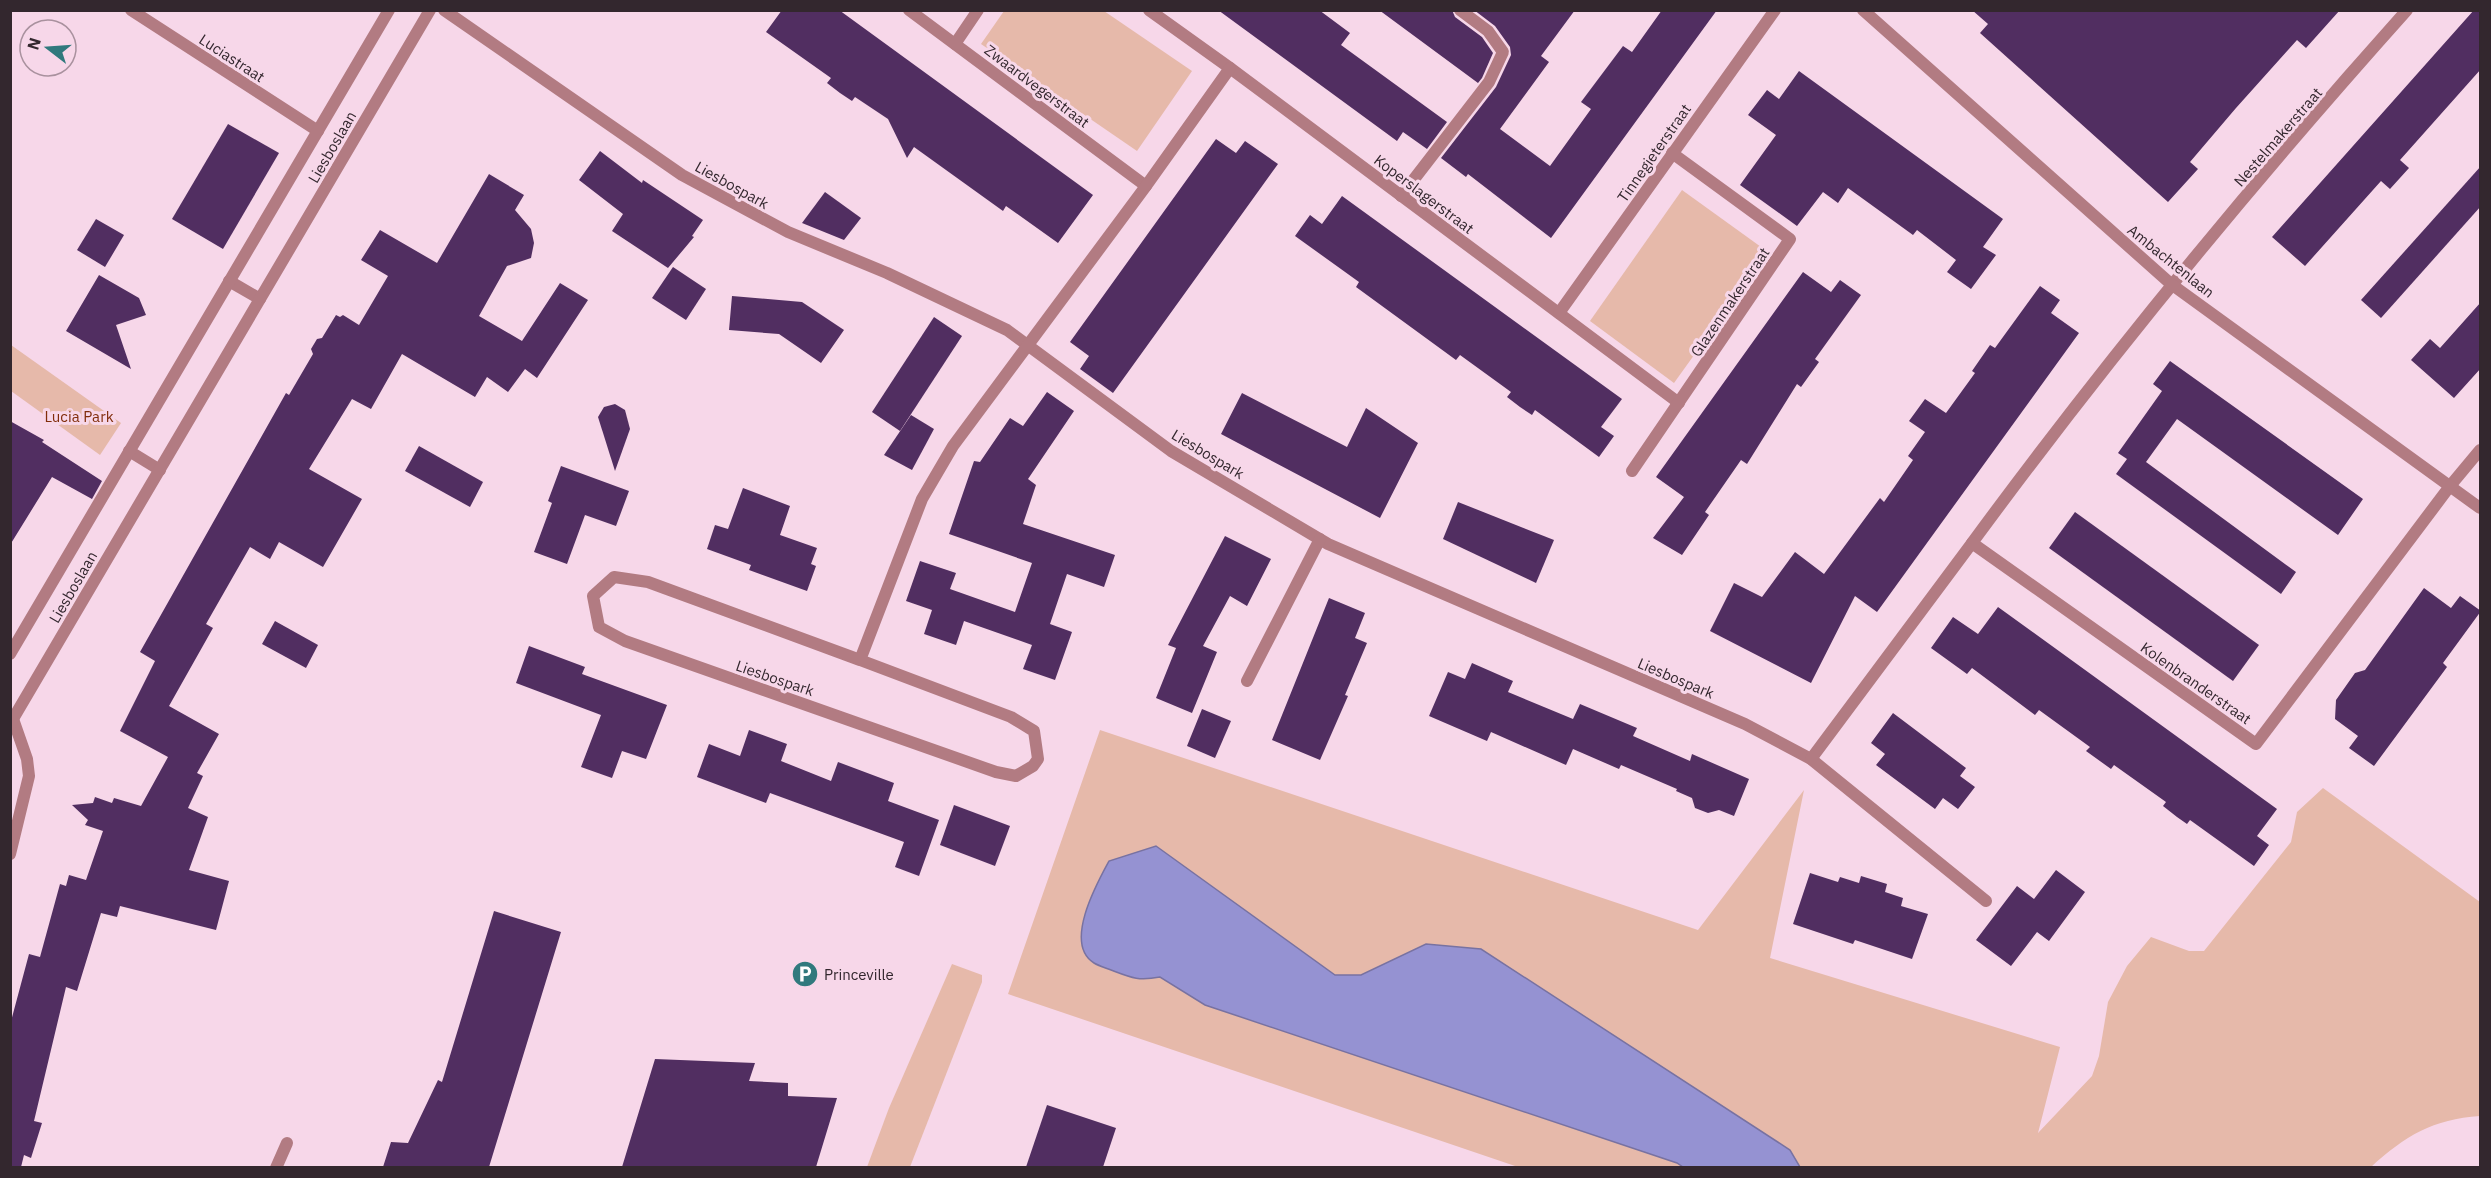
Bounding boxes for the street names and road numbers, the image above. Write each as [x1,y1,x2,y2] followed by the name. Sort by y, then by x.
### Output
[196,30,268,86] street label: Luciastraat
[981,40,1093,132] street label: Zwaardvegerstraat
[2230,83,2326,191] street label: Nestelmakerstraat
[1613,100,1695,206] street label: Tinnegieterstraat
[304,108,360,186] street label: Liesboslaan
[1370,150,1478,238] street label: Koperslagerstraat
[692,157,772,213] street label: Liesbospark
[2124,220,2218,302] street label: Ambachtenlaan
[1686,244,1774,360] street label: Glazenmakerstraat
[1168,425,1248,483] street label: Liesbospark
[45,548,101,626] street label: Liesboslaan
[2137,638,2255,728] street label: Kolenbranderstraat
[1635,653,1717,703] street label: Liesbospark
[733,656,817,700] street label: Liesbospark

